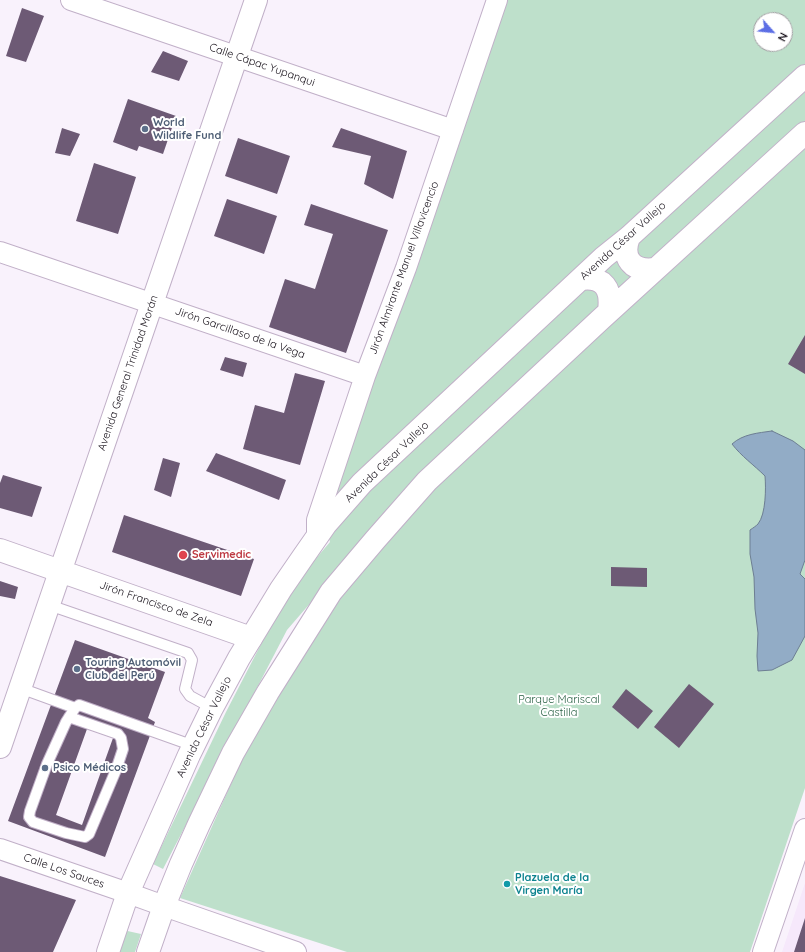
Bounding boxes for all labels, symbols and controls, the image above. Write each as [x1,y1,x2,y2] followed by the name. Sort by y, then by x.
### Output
[753,12,793,52] north arrow
[775,30,791,44] text: N
[207,41,317,89] street label: Calle Cápac Yupanqui
[153,116,221,142] place label: World Wildlife Fund
[140,124,150,134] marker: World Wildlife Fund
[366,180,442,356] street label: Jirón Almirante Manuel Villavicencio
[577,199,669,283] street label: Avenida César Vallejo
[95,293,161,453] street label: Avenida General Trinidad Morán
[173,305,307,361] street label: Jirón Garcillaso de la Vega
[342,419,432,505] street label: Avenida César Vallejo
[192,548,251,562] place label: Servimedic
[177,549,189,561] marker: Servimedic
[98,578,214,630] street label: Jirón Francisco de Zela
[85,656,181,682] place label: Touring Automóvil Club del Perú
[72,664,82,674] marker: Touring Automóvil Club del Perú
[174,674,234,780] street label: Avenida César Vallejo
[518,693,600,719] park label: Parque Mariscal Castilla
[53,761,126,775] place label: Psico Médicos
[40,763,50,773] marker: Psico Médicos
[22,851,106,891] street label: Calle Los Sauces
[515,871,589,897] place label: Plazuela de la Virgen María
[502,879,512,889] marker: Plazuela de la Virgen María

